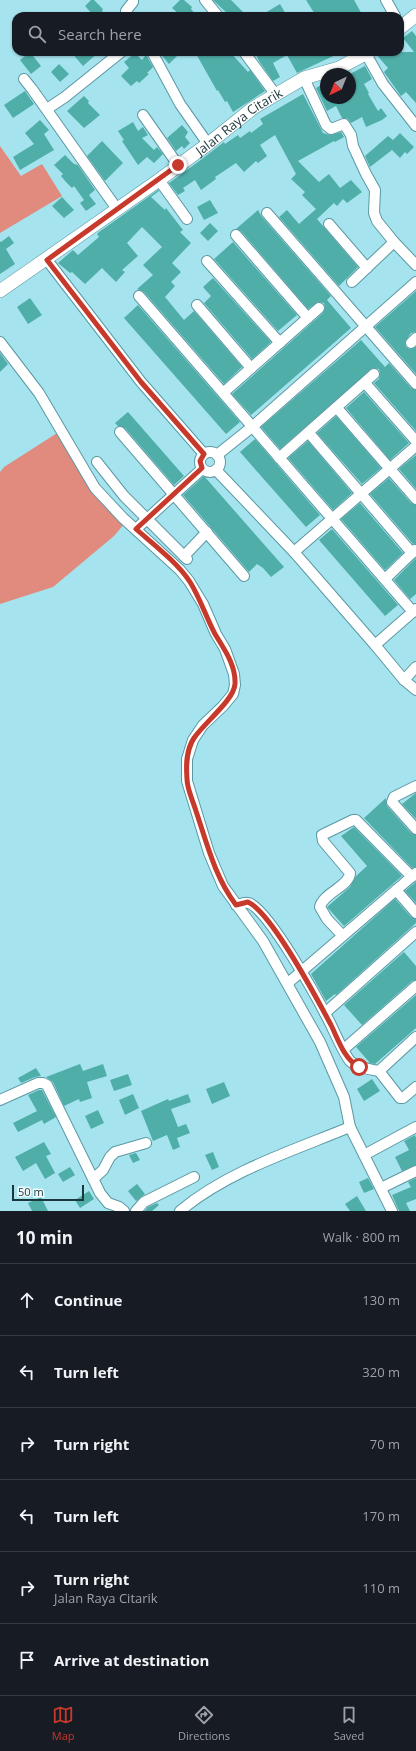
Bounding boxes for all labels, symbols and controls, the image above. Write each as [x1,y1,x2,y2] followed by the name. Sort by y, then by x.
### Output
[12,12,404,56] search box
[26,23,48,45] icon: search
[58,24,142,44] text: Search here
[320,68,356,104] north arrow
[190,84,286,161] street label: Jalan Raya Citarik
[169,156,187,174] route end
[350,1058,368,1076] route start
[12,1183,84,1202] scale bar
[18,1184,44,1199] text: 50 m
[16,1226,73,1249] text: 10 min
[323,1228,400,1246] text: Walk · 800 m
[16,1289,38,1311] icon: ahead
[54,1290,122,1310] text: Continue
[362,1291,400,1309] text: 130 m
[16,1361,38,1383] icon: left
[54,1362,119,1382] text: Turn left
[362,1363,400,1381] text: 320 m
[16,1433,38,1455] icon: right
[54,1434,129,1454] text: Turn right
[370,1435,400,1453] text: 70 m
[16,1505,38,1527] icon: left
[54,1506,119,1526] text: Turn left
[362,1507,400,1525] text: 170 m
[54,1569,129,1589] text: Turn right
[16,1577,38,1599] icon: right
[362,1579,400,1597] text: 110 m
[54,1589,158,1607] text: Jalan Raya Citarik
[16,1649,38,1671] icon: arrive
[54,1650,209,1670] text: Arrive at destination
[52,1704,75,1743] tab: Map
[178,1704,230,1743] tab: Directions
[334,1704,364,1743] tab: Saved

